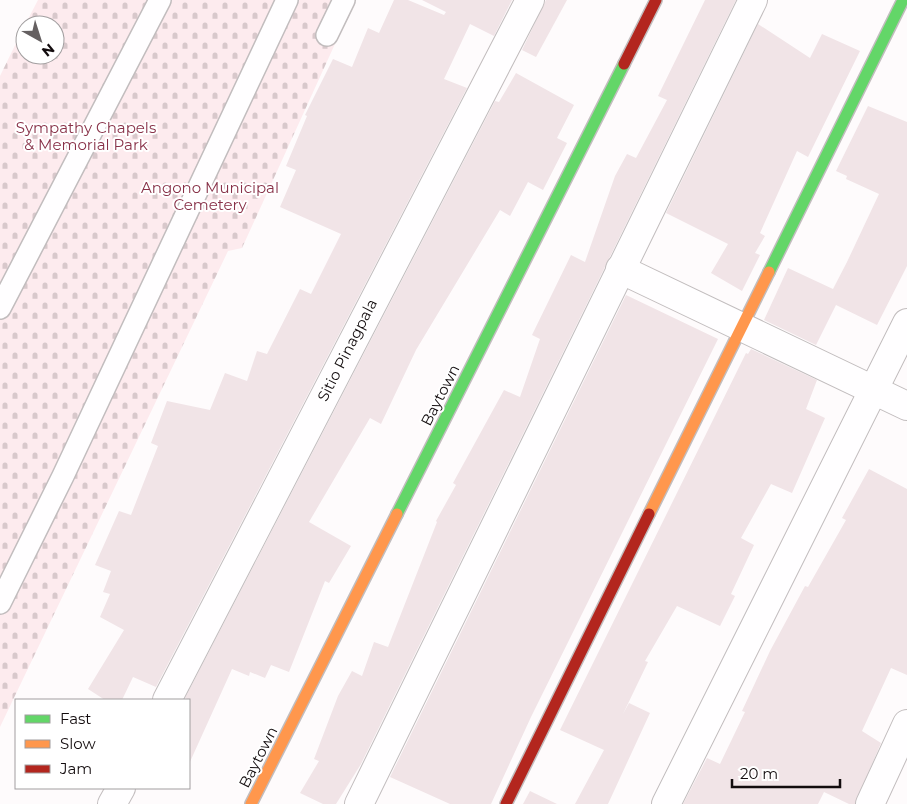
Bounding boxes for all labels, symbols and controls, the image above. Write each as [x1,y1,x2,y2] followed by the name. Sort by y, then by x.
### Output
[15,15,65,65] north arrow
[38,40,58,61] text: N
[16,118,156,154] park label: Sympathy Chapels & Memorial Park
[141,178,279,214] park label: Angono Municipal Cemetery
[313,296,381,404] street label: Sitio Pinagpala
[416,361,464,429] street label: Baytown
[15,699,190,789] legend
[60,709,91,728] text: Fast
[234,723,282,791] street label: Baytown
[60,734,96,753] text: Slow
[732,756,840,788] scale bar
[59,759,92,778] text: Jam
[740,764,778,783] text: 20 m

